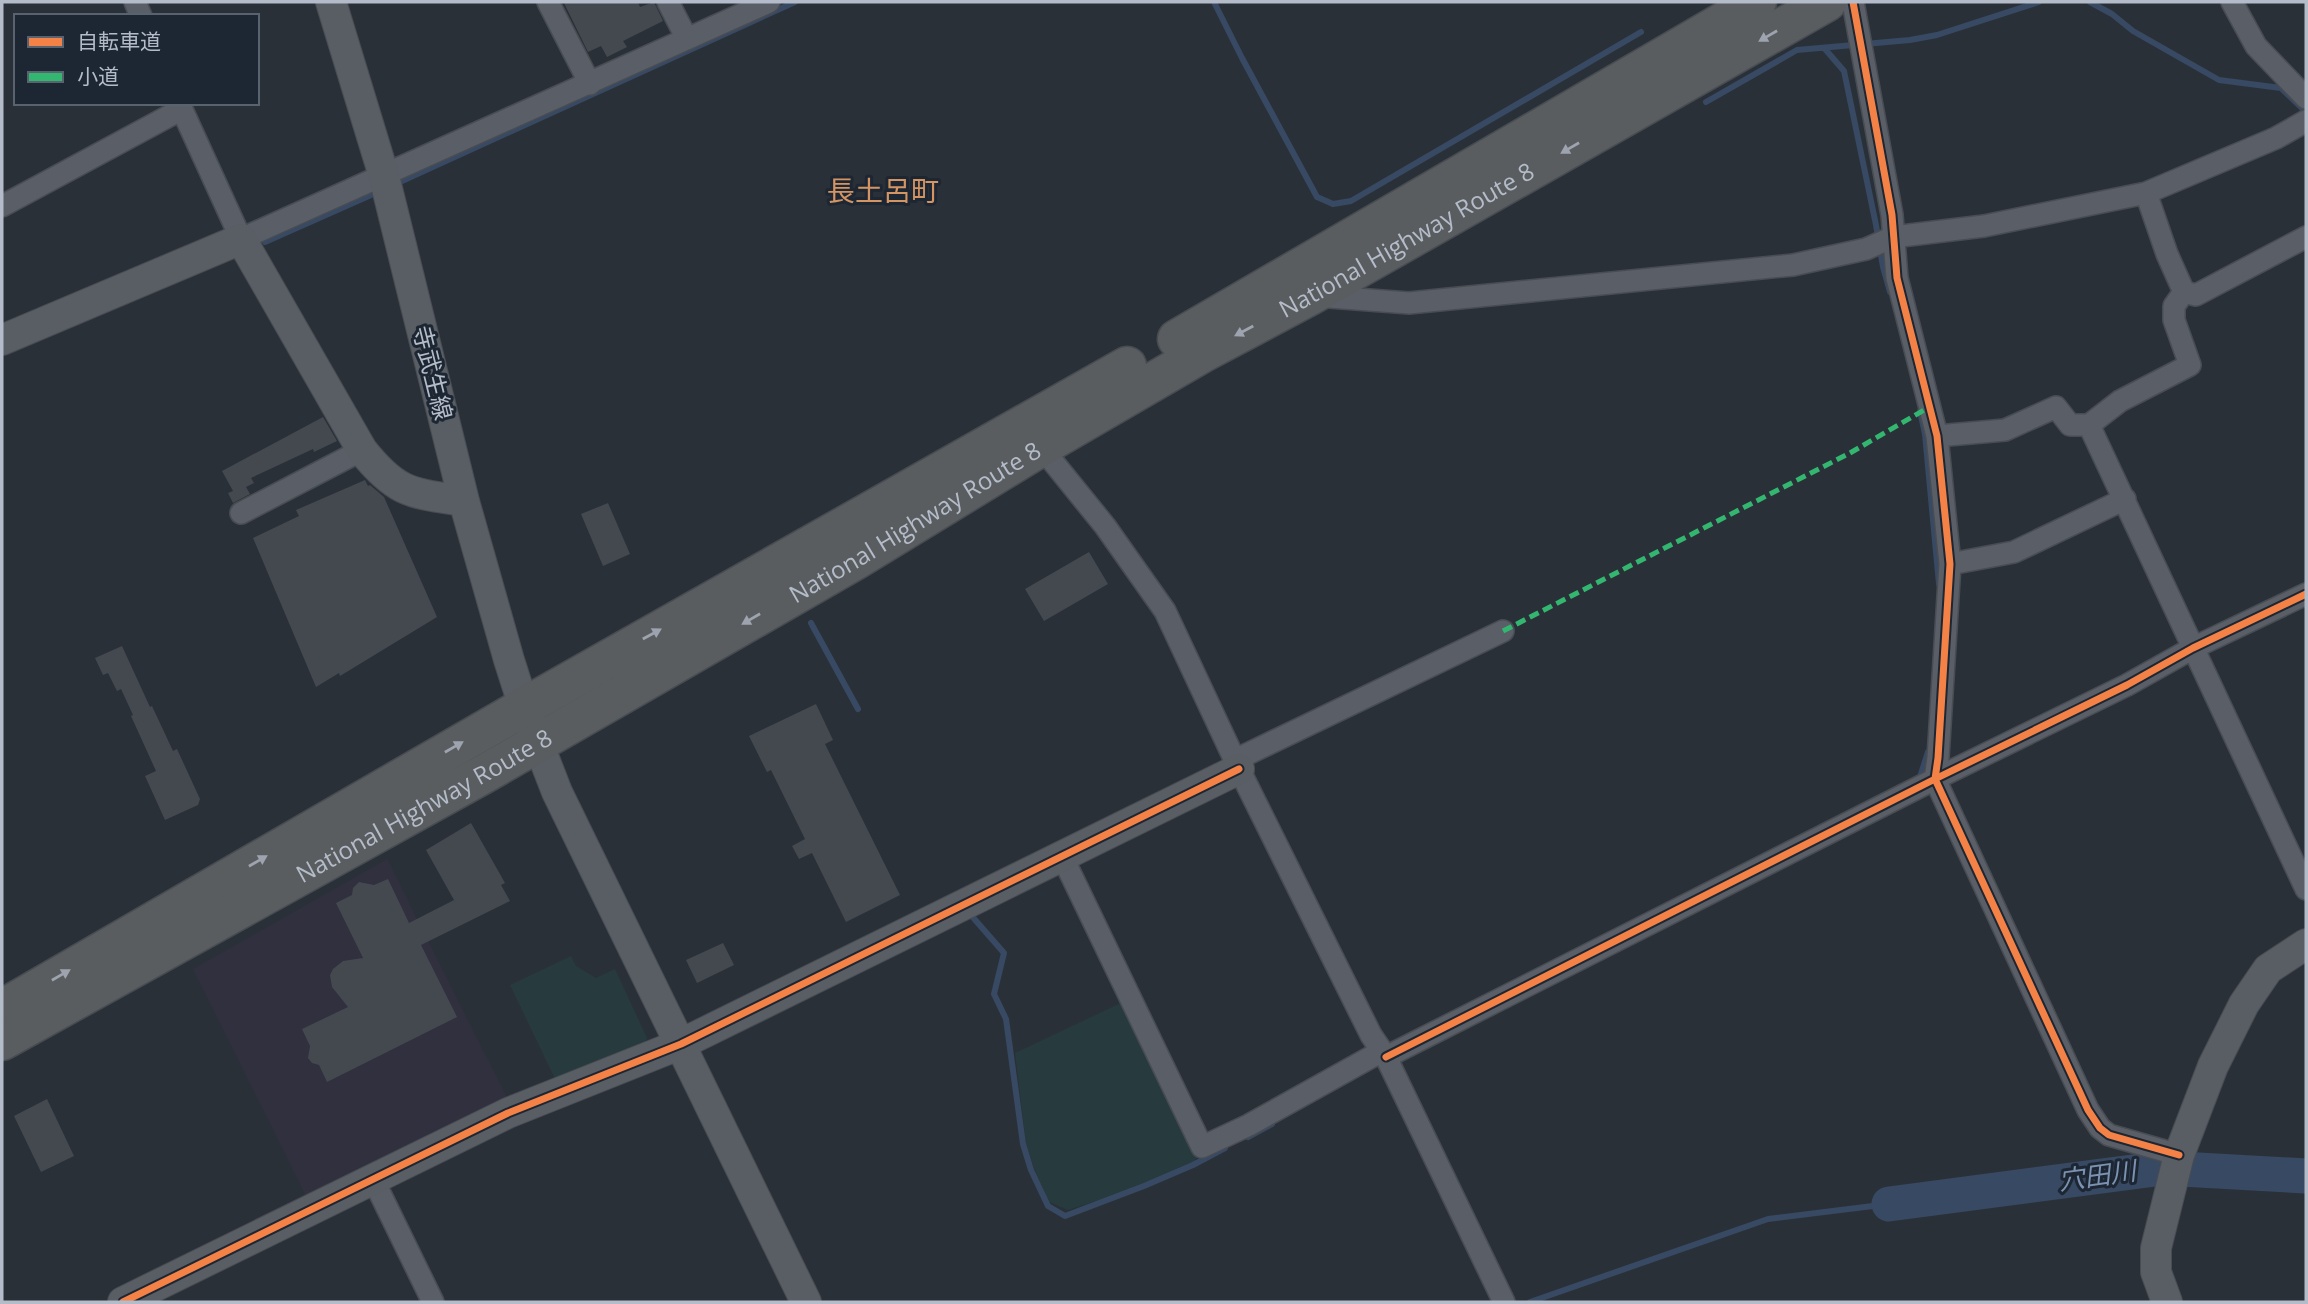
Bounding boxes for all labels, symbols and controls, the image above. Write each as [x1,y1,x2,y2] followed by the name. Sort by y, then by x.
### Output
[14,14,259,105] legend
[77,27,161,55] text: 自転車道
[1758,29,1777,42] one-way arrow
[77,62,119,90] text: 小道
[1560,142,1580,154] one-way arrow
[1273,154,1540,325] street label: National Highway Route 8
[827,171,939,209] district label: 長土呂町
[406,322,461,423] street label: 寺武生線
[1233,325,1253,337] one-way arrow
[782,433,1047,610] street label: National Highway Route 8
[742,613,761,626] one-way arrow
[642,628,662,640] one-way arrow
[290,720,558,890] street label: National Highway Route 8
[445,741,464,753] one-way arrow
[248,855,267,867] one-way arrow
[51,969,70,981] one-way arrow
[2056,1151,2141,1198] water label: 穴田川

